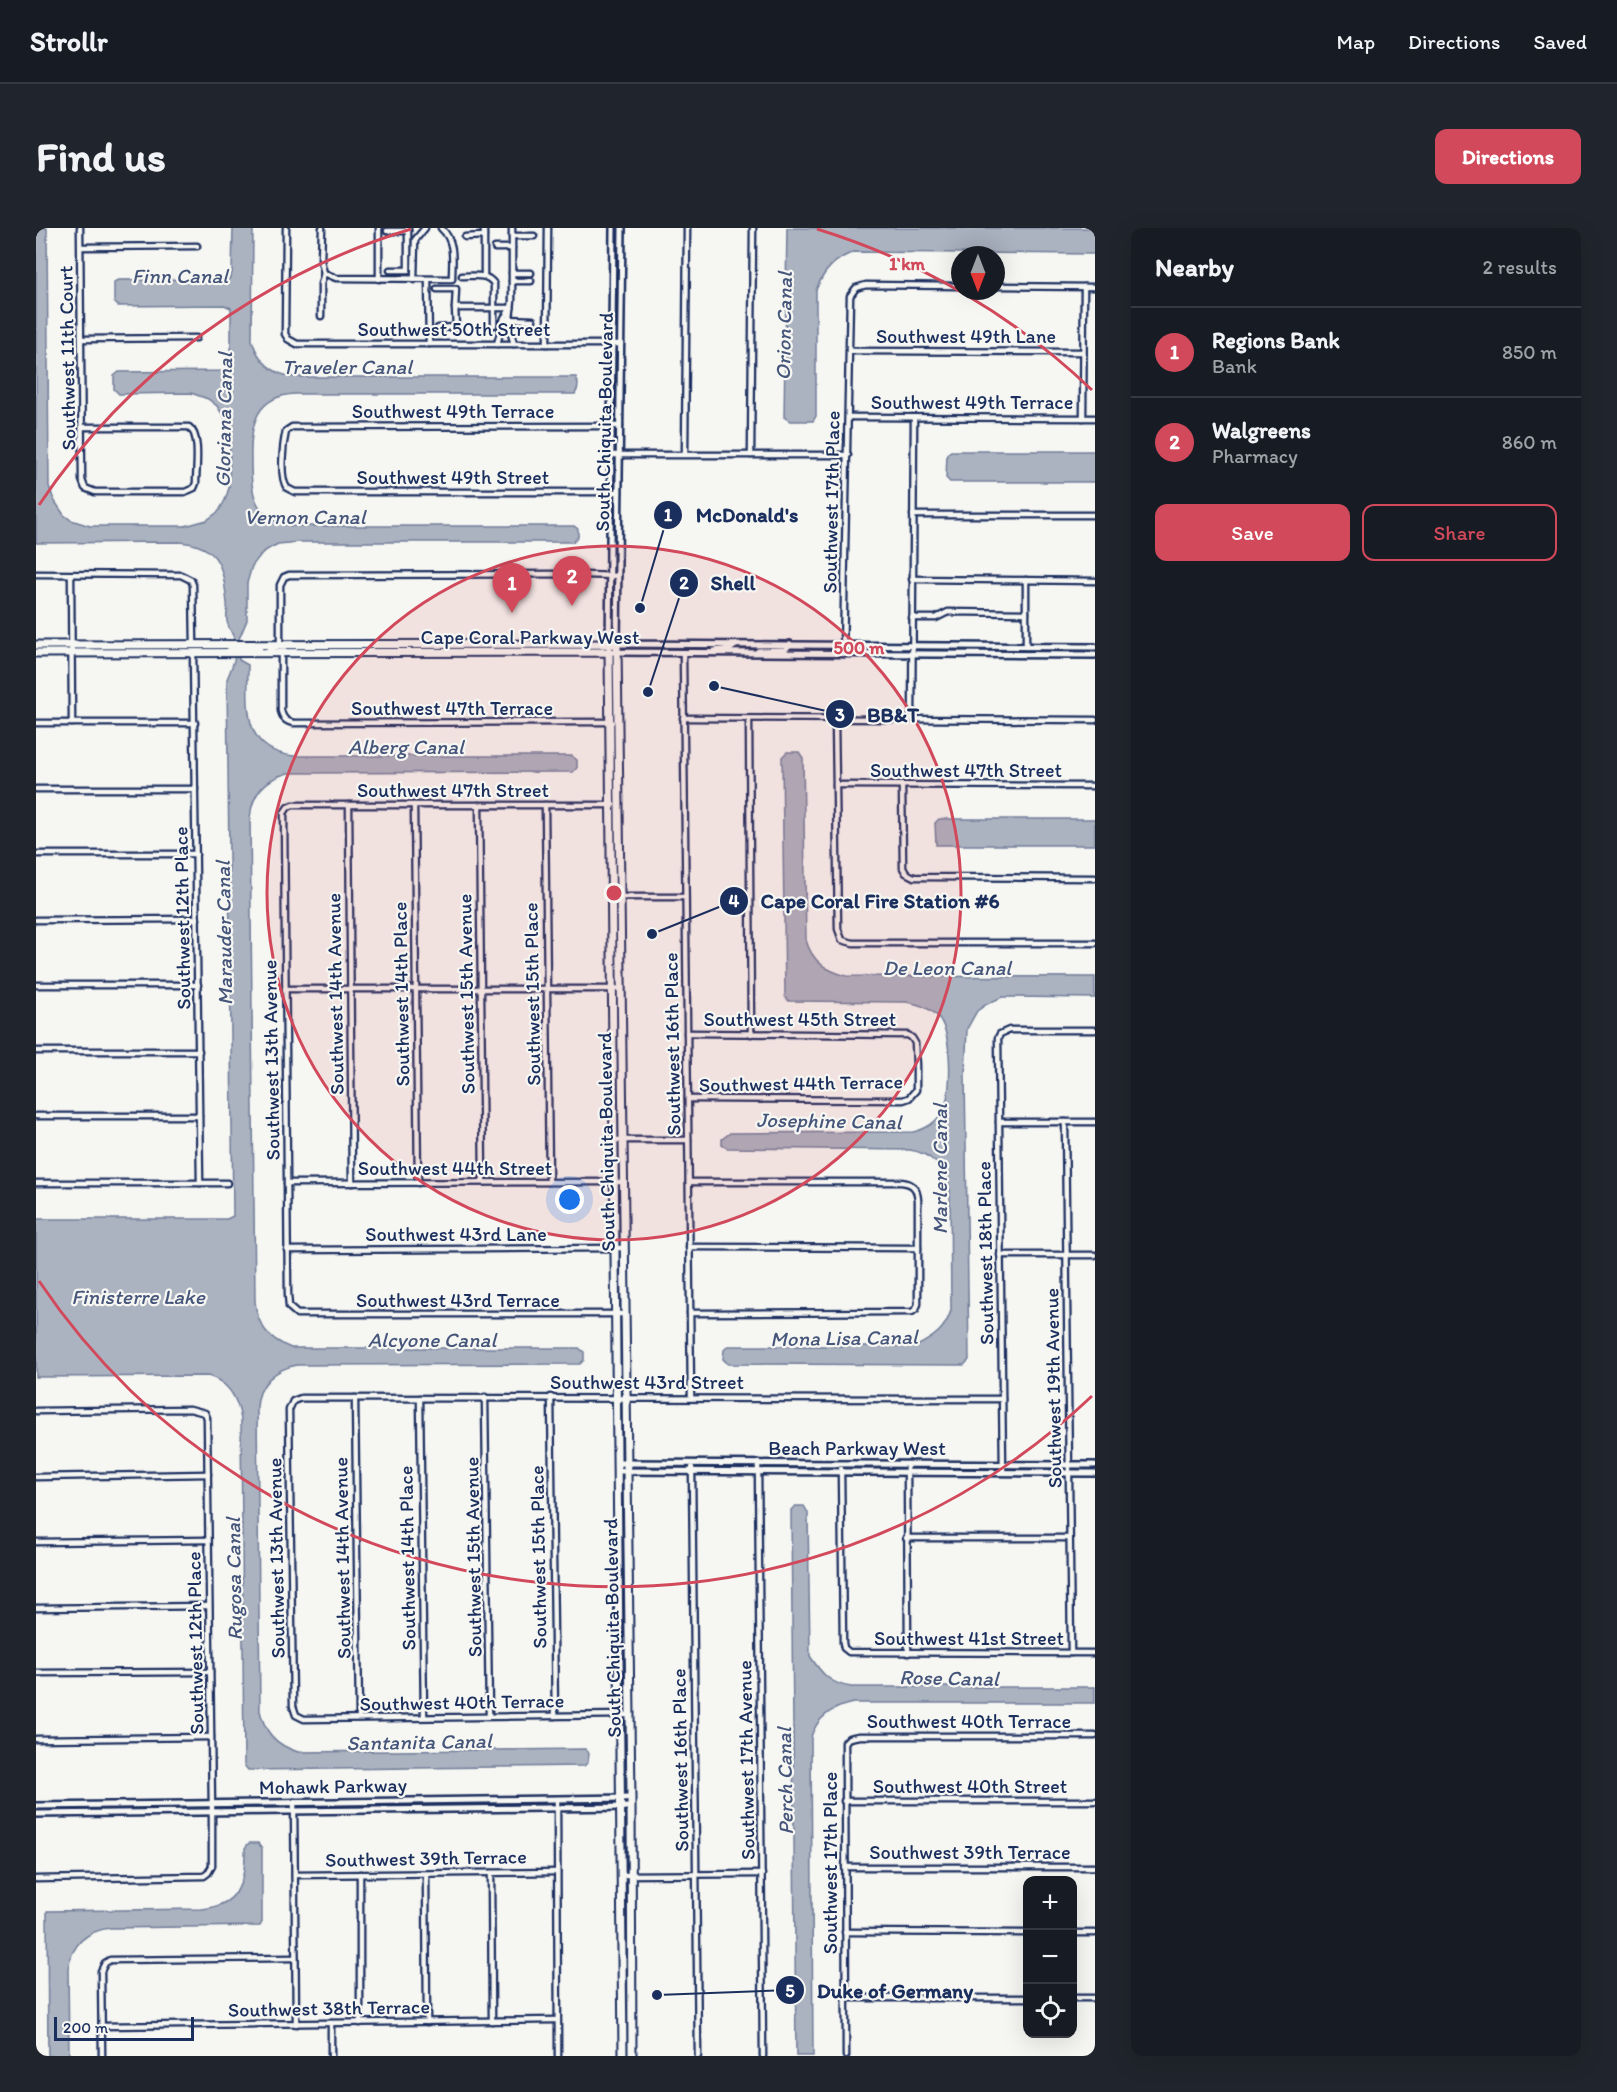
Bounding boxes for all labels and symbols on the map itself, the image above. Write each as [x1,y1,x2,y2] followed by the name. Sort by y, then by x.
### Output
[951,246,1005,300] north arrow
[889,253,926,275] text: 1 km
[132,263,230,288] water label: Finn Canal
[53,265,81,451] street label: Southwest 11th Court
[770,269,797,381] water label: Orion Canal
[590,312,618,532] street label: South Chiquita Boulevard
[357,317,551,341] street label: Southwest 50th Street
[876,324,1056,348] street label: Southwest 49th Lane
[210,350,237,488] water label: Gloriana Canal
[282,354,414,379] water label: Traveler Canal
[871,390,1073,414] street label: Southwest 49th Terrace
[352,399,554,423] street label: Southwest 49th Terrace
[817,410,845,594] street label: Southwest 17th Place
[357,465,549,489] street label: Southwest 49th Street
[653,496,810,535] callout: McDonald's
[696,502,798,527] text: McDonald's
[244,504,368,529] water label: Vernon Canal
[664,504,673,526] text: 1
[552,556,592,606] pin: 2
[669,563,768,602] callout: Shell
[492,564,532,613] pin: 1
[710,570,757,595] text: Shell
[679,572,689,594] text: 2
[421,625,639,649] street label: Cape Coral Parkway West
[834,637,885,659] text: 500 m
[825,695,931,734] callout: BB&T
[351,696,553,720] street label: Southwest 47th Terrace
[867,702,919,727] text: BB&T
[835,704,845,726] text: 3
[348,734,466,759] water label: Alberg Canal
[870,758,1062,782] street label: Southwest 47th Street
[357,778,549,802] street label: Southwest 47th Street
[168,826,196,1010] street label: Southwest 12th Place
[210,858,237,1006] water label: Marauder Canal
[719,881,1012,920] callout: Cape Coral Fire Station #6
[604,883,624,903] centre of rings
[760,888,1000,914] text: Cape Coral Fire Station #6
[729,890,740,912] text: 4
[321,893,349,1095] street label: Southwest 14th Avenue
[452,894,480,1094] street label: Southwest 15th Avenue
[387,901,415,1087] street label: Southwest 14th Place
[518,902,546,1086] street label: Southwest 15th Place
[658,952,686,1136] street label: Southwest 16th Place
[883,955,1013,980] water label: De Leon Canal
[257,959,285,1161] street label: Southwest 13th Avenue
[704,1007,896,1031] street label: Southwest 45th Street
[592,1032,620,1252] street label: South Chiquita Boulevard
[699,1069,903,1097] street label: Southwest 44th Terrace
[927,1101,952,1235] water label: Marlene Canal
[756,1107,904,1134] water label: Josephine Canal
[358,1156,552,1180] street label: Southwest 44th Street
[971,1161,999,1345] street label: Southwest 18th Place
[555,1185,584,1214] your location
[365,1222,547,1246] street label: Southwest 43rd Lane
[71,1284,206,1309] water label: Finisterre Lake
[356,1288,560,1312] street label: Southwest 43rd Terrace
[1039,1288,1067,1488] street label: Southwest 19th Avenue
[770,1324,920,1351] water label: Mona Lisa Canal
[368,1327,498,1352] water label: Alcyone Canal
[550,1370,744,1394] street label: Southwest 43rd Street
[768,1436,946,1460] street label: Beach Parkway West
[262,1457,290,1659] street label: Southwest 13th Avenue
[328,1457,356,1659] street label: Southwest 14th Avenue
[459,1457,487,1657] street label: Southwest 15th Avenue
[393,1465,421,1651] street label: Southwest 14th Place
[524,1465,552,1649] street label: Southwest 15th Place
[220,1515,247,1641] water label: Rugosa Canal
[598,1518,626,1738] street label: South Chiquita Boulevard
[181,1551,209,1735] street label: Southwest 12th Place
[874,1626,1064,1650] street label: Southwest 41st Street
[732,1660,760,1860] street label: Southwest 17th Avenue
[899,1664,1001,1691] water label: Rose Canal
[666,1668,694,1852] street label: Southwest 16th Place
[360,1688,564,1716] street label: Southwest 40th Terrace
[867,1709,1071,1733] street label: Southwest 40th Terrace
[771,1725,798,1835] water label: Perch Canal
[346,1728,494,1755] water label: Santanita Canal
[818,1772,842,1954] street label: Southwest 17th Place
[259,1773,408,1799] street label: Mohawk Parkway
[873,1774,1067,1798] street label: Southwest 40th Street
[869,1840,1071,1864] street label: Southwest 39th Terrace
[325,1844,527,1872] street label: Southwest 39th Terrace
[775,1971,985,2010] callout: Duke of Germany
[817,1978,974,2004] text: Duke of Germany
[785,1980,795,2002] text: 5
[228,1994,430,2022] street label: Southwest 38th Terrace
[54,2014,194,2042] scale bar

